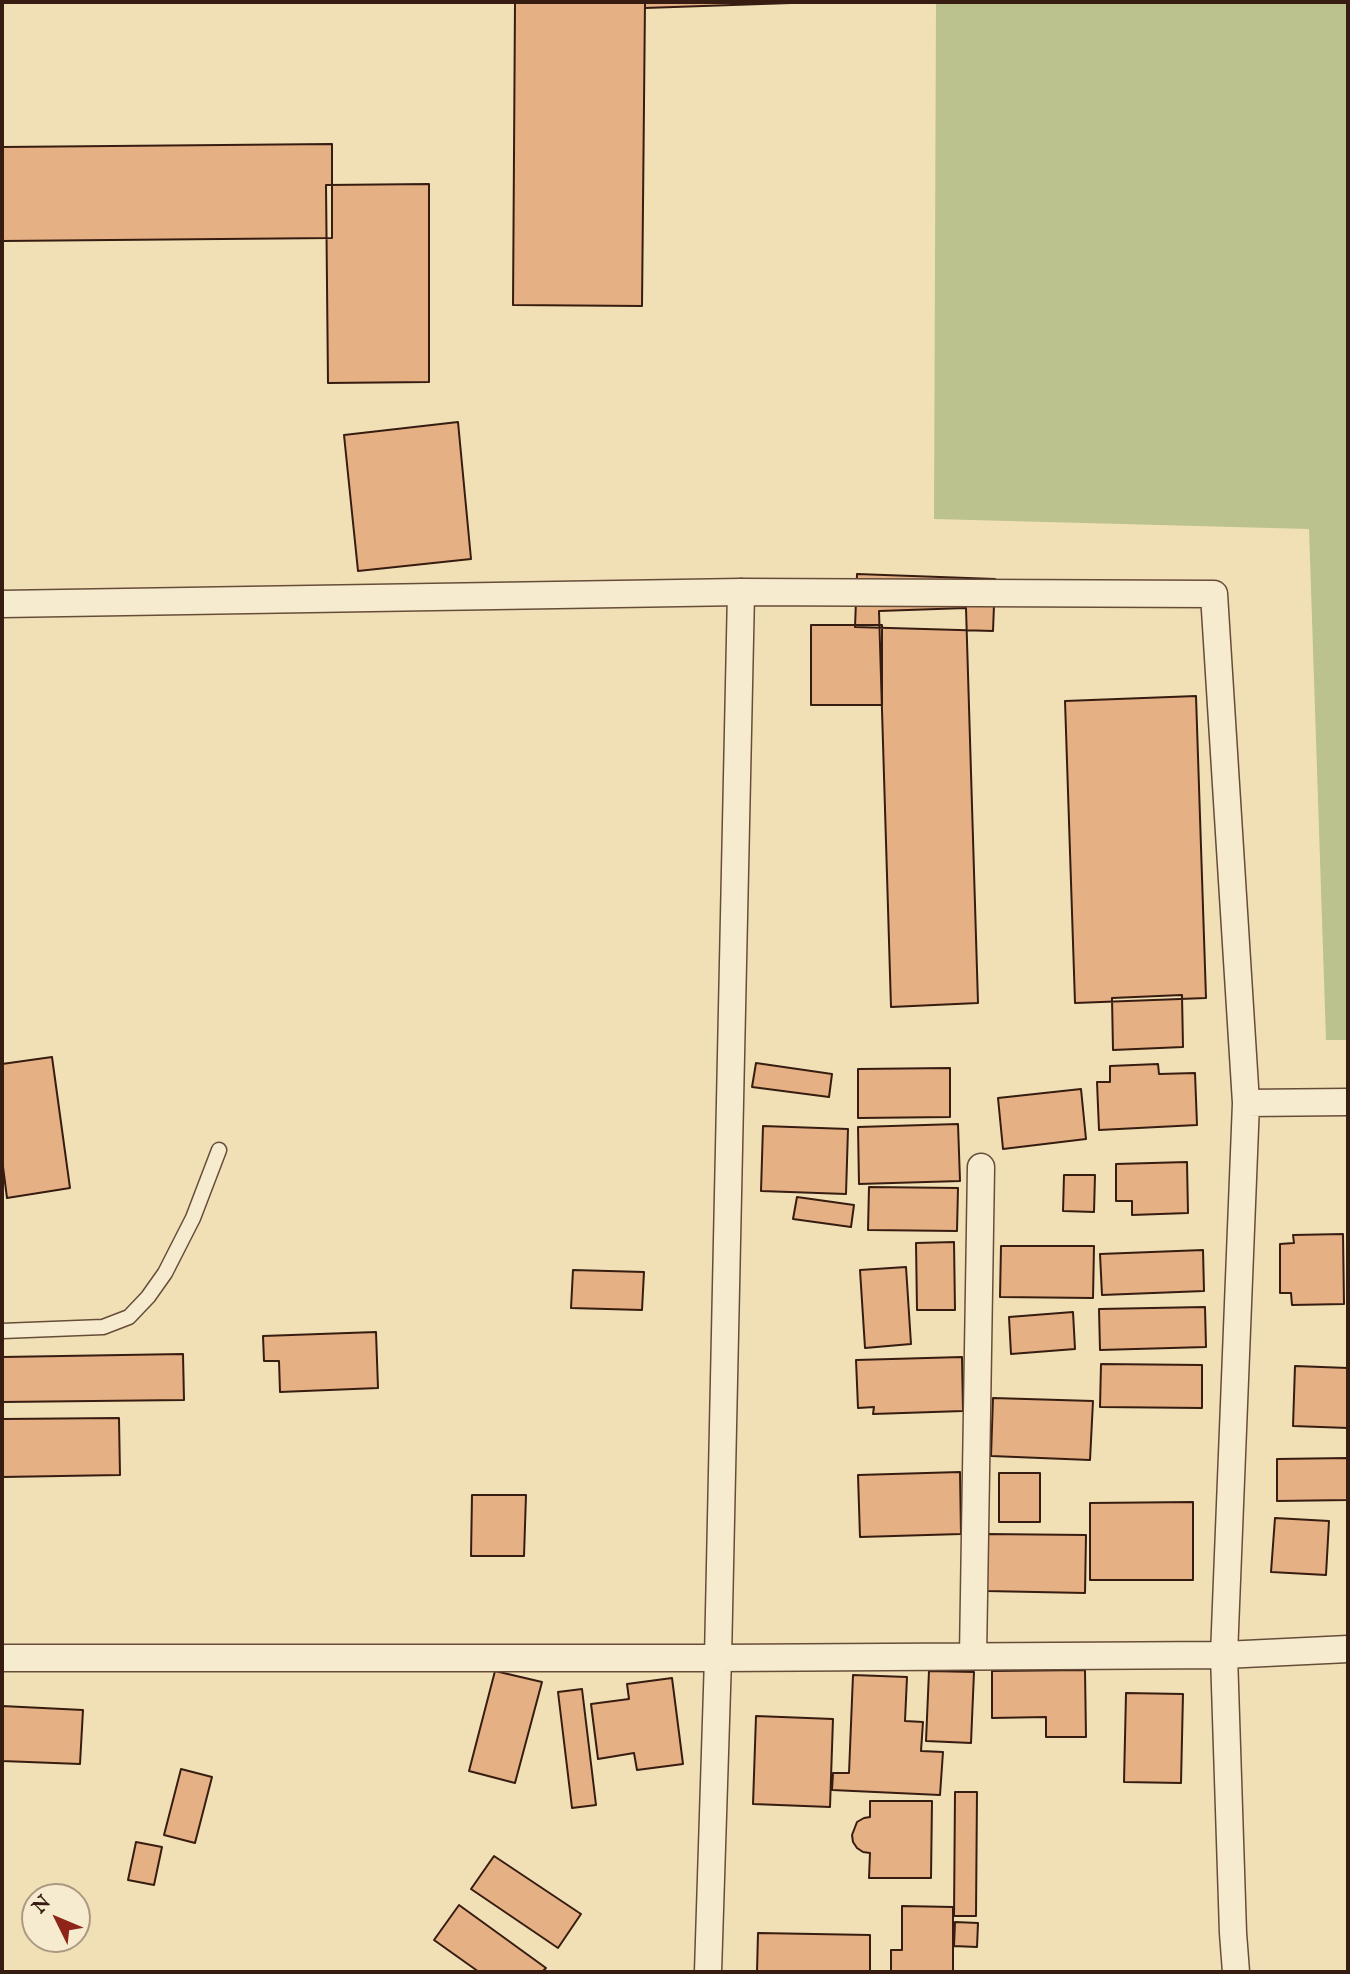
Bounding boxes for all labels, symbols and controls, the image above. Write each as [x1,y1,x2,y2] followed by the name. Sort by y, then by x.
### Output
[21,1883,91,1953] north arrow
[28,1891,56,1919] text: N

